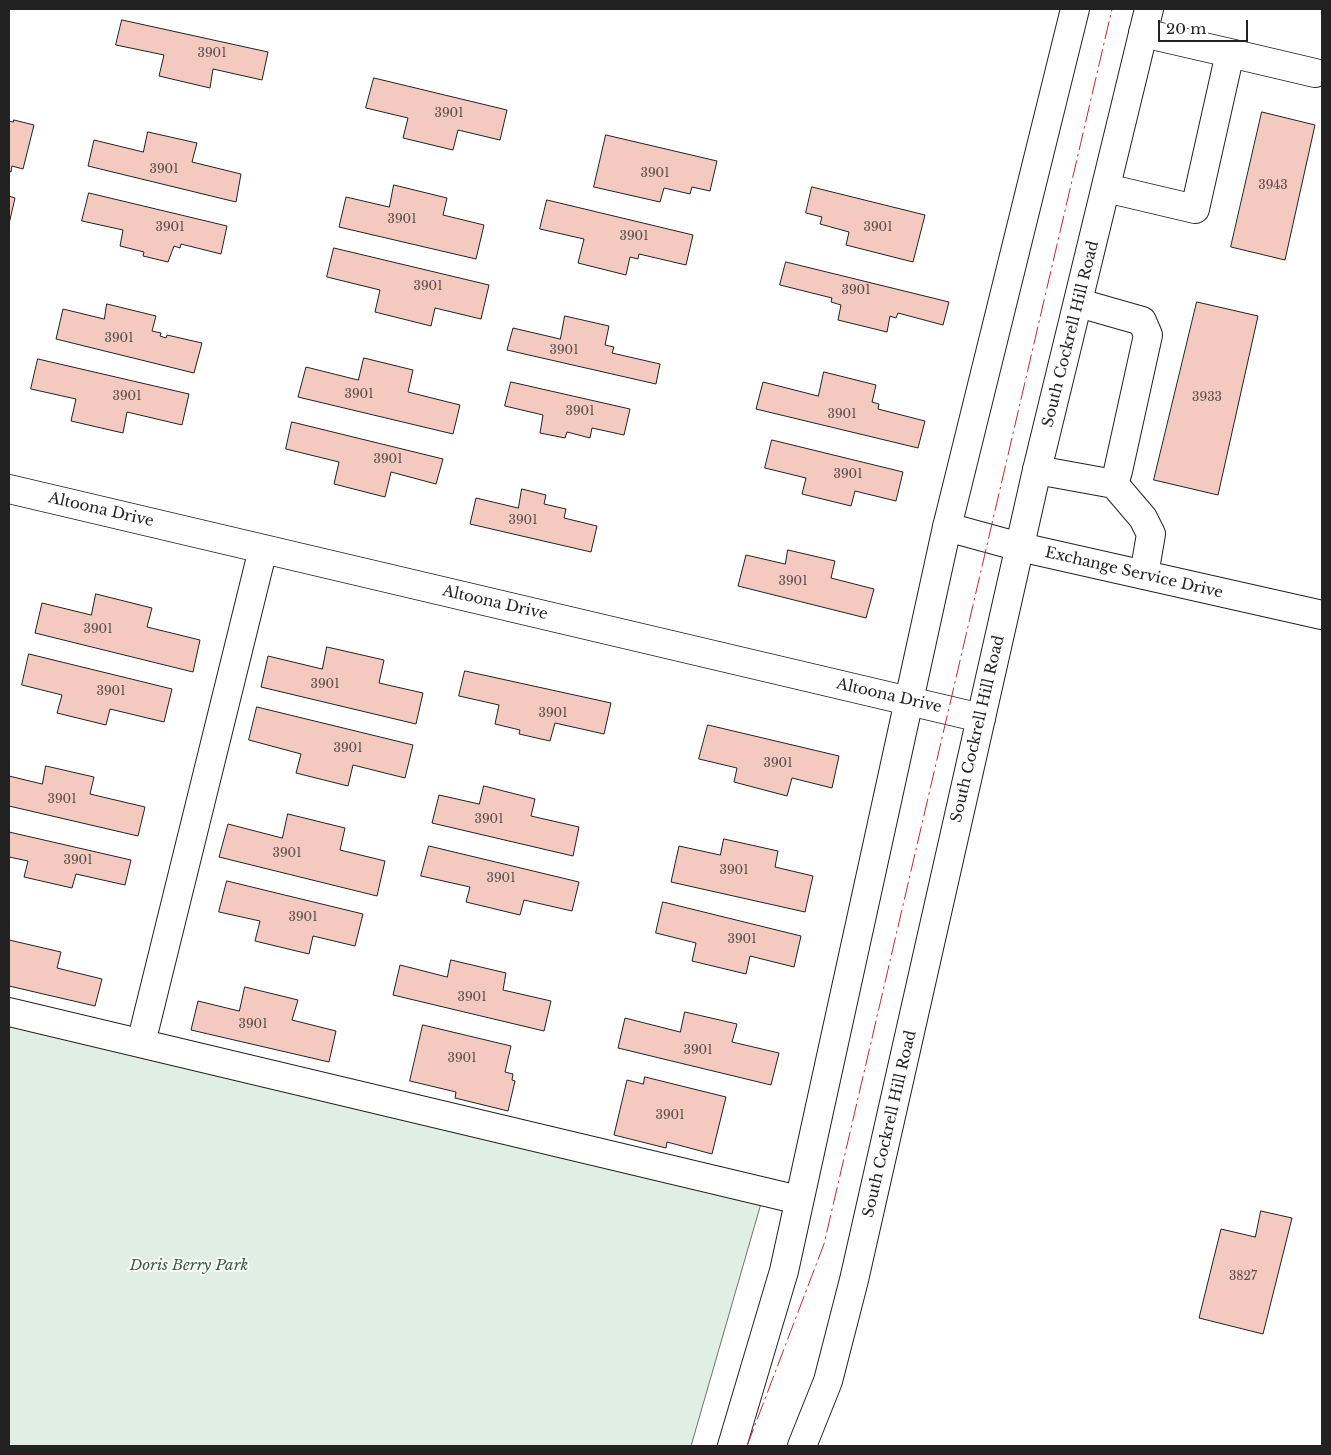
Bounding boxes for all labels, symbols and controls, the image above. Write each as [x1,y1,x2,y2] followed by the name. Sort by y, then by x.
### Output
[1161,10,1251,42] scale bar
[1166,19,1206,38] text: 20 m
[197,47,227,61] house number: 3901
[434,107,464,121] house number: 3901
[149,163,179,177] house number: 3901
[640,167,670,181] house number: 3901
[1258,179,1288,193] house number: 3943
[387,213,417,227] house number: 3901
[155,221,185,235] house number: 3901
[863,221,893,235] house number: 3901
[619,230,649,244] house number: 3901
[1039,239,1103,429] street label: South Cockrell Hill Road
[413,280,443,294] house number: 3901
[841,284,871,298] house number: 3901
[104,332,134,346] house number: 3901
[549,344,579,358] house number: 3901
[344,388,374,402] house number: 3901
[112,390,142,404] house number: 3901
[1192,391,1222,405] house number: 3933
[565,405,595,419] house number: 3901
[827,408,857,422] house number: 3901
[373,453,403,467] house number: 3901
[833,468,863,482] house number: 3901
[47,489,155,531] street label: Altoona Drive
[508,514,538,528] house number: 3901
[1043,544,1225,602] street label: Exchange Service Drive
[778,575,808,589] house number: 3901
[441,582,549,624] street label: Altoona Drive
[83,623,113,637] house number: 3901
[948,634,1008,824] street label: South Cockrell Hill Road
[835,675,943,717] street label: Altoona Drive
[310,678,340,692] house number: 3901
[96,685,126,699] house number: 3901
[538,707,568,721] house number: 3901
[333,742,363,756] house number: 3901
[763,757,793,771] house number: 3901
[47,793,77,807] house number: 3901
[474,813,504,827] house number: 3901
[272,847,302,861] house number: 3901
[63,854,93,868] house number: 3901
[719,864,749,878] house number: 3901
[486,872,516,886] house number: 3901
[288,911,318,925] house number: 3901
[727,933,757,947] house number: 3901
[457,991,487,1005] house number: 3901
[238,1018,268,1032] house number: 3901
[860,1029,920,1219] street label: South Cockrell Hill Road
[683,1044,713,1058] house number: 3901
[447,1052,477,1066] house number: 3901
[655,1109,685,1123] house number: 3901
[130,1257,248,1275] park label: Doris Berry Park
[1229,1270,1257,1284] house number: 3827

